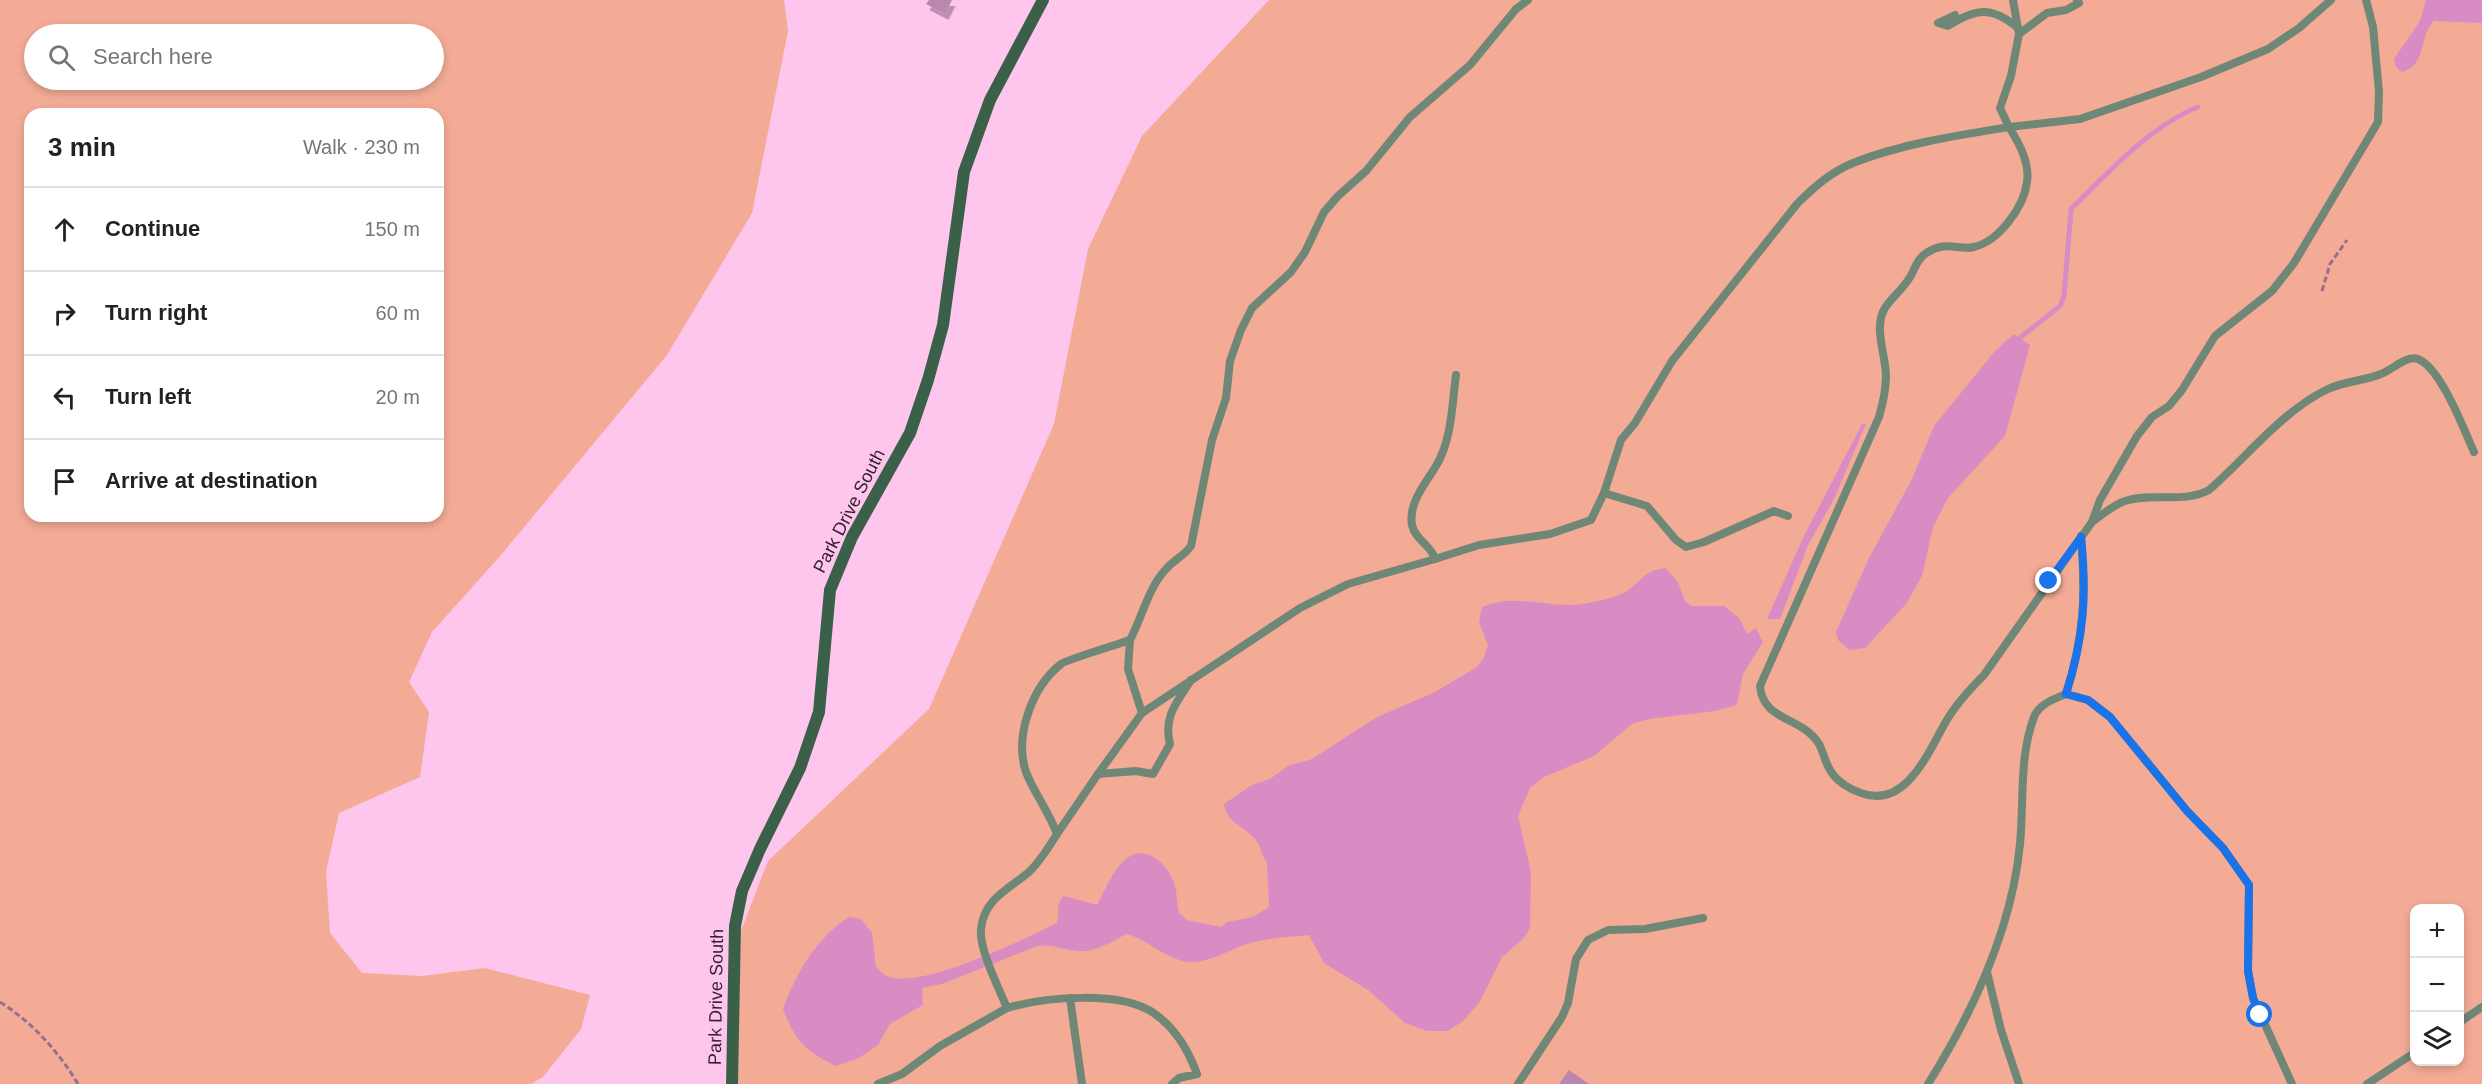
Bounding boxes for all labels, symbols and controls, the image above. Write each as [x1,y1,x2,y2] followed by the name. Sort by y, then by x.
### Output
[24,24,444,90] search box
[45,41,78,74] icon: search
[93,44,213,69] text: Search here
[48,132,116,162] text: 3 min
[303,136,420,158] text: Walk · 230 m
[48,213,81,246] icon: ahead
[105,216,200,241] text: Continue
[364,218,420,240] text: 150 m
[48,297,81,330] icon: right
[105,300,207,325] text: Turn right
[376,302,420,324] text: 60 m
[48,381,81,414] icon: left
[105,384,191,409] text: Turn left
[376,386,420,408] text: 20 m
[809,446,889,576] street label: Park Drive South
[48,465,81,498] icon: arrive
[105,468,318,493] text: Arrive at destination
[2035,567,2061,593] route end
[2410,904,2464,1066] map controls
[2410,904,2464,958] button: +
[705,929,727,1065] street label: Park Drive South
[2410,958,2464,1012] button: −
[2246,1001,2272,1027] route start
[2410,1012,2464,1066] button: layers

